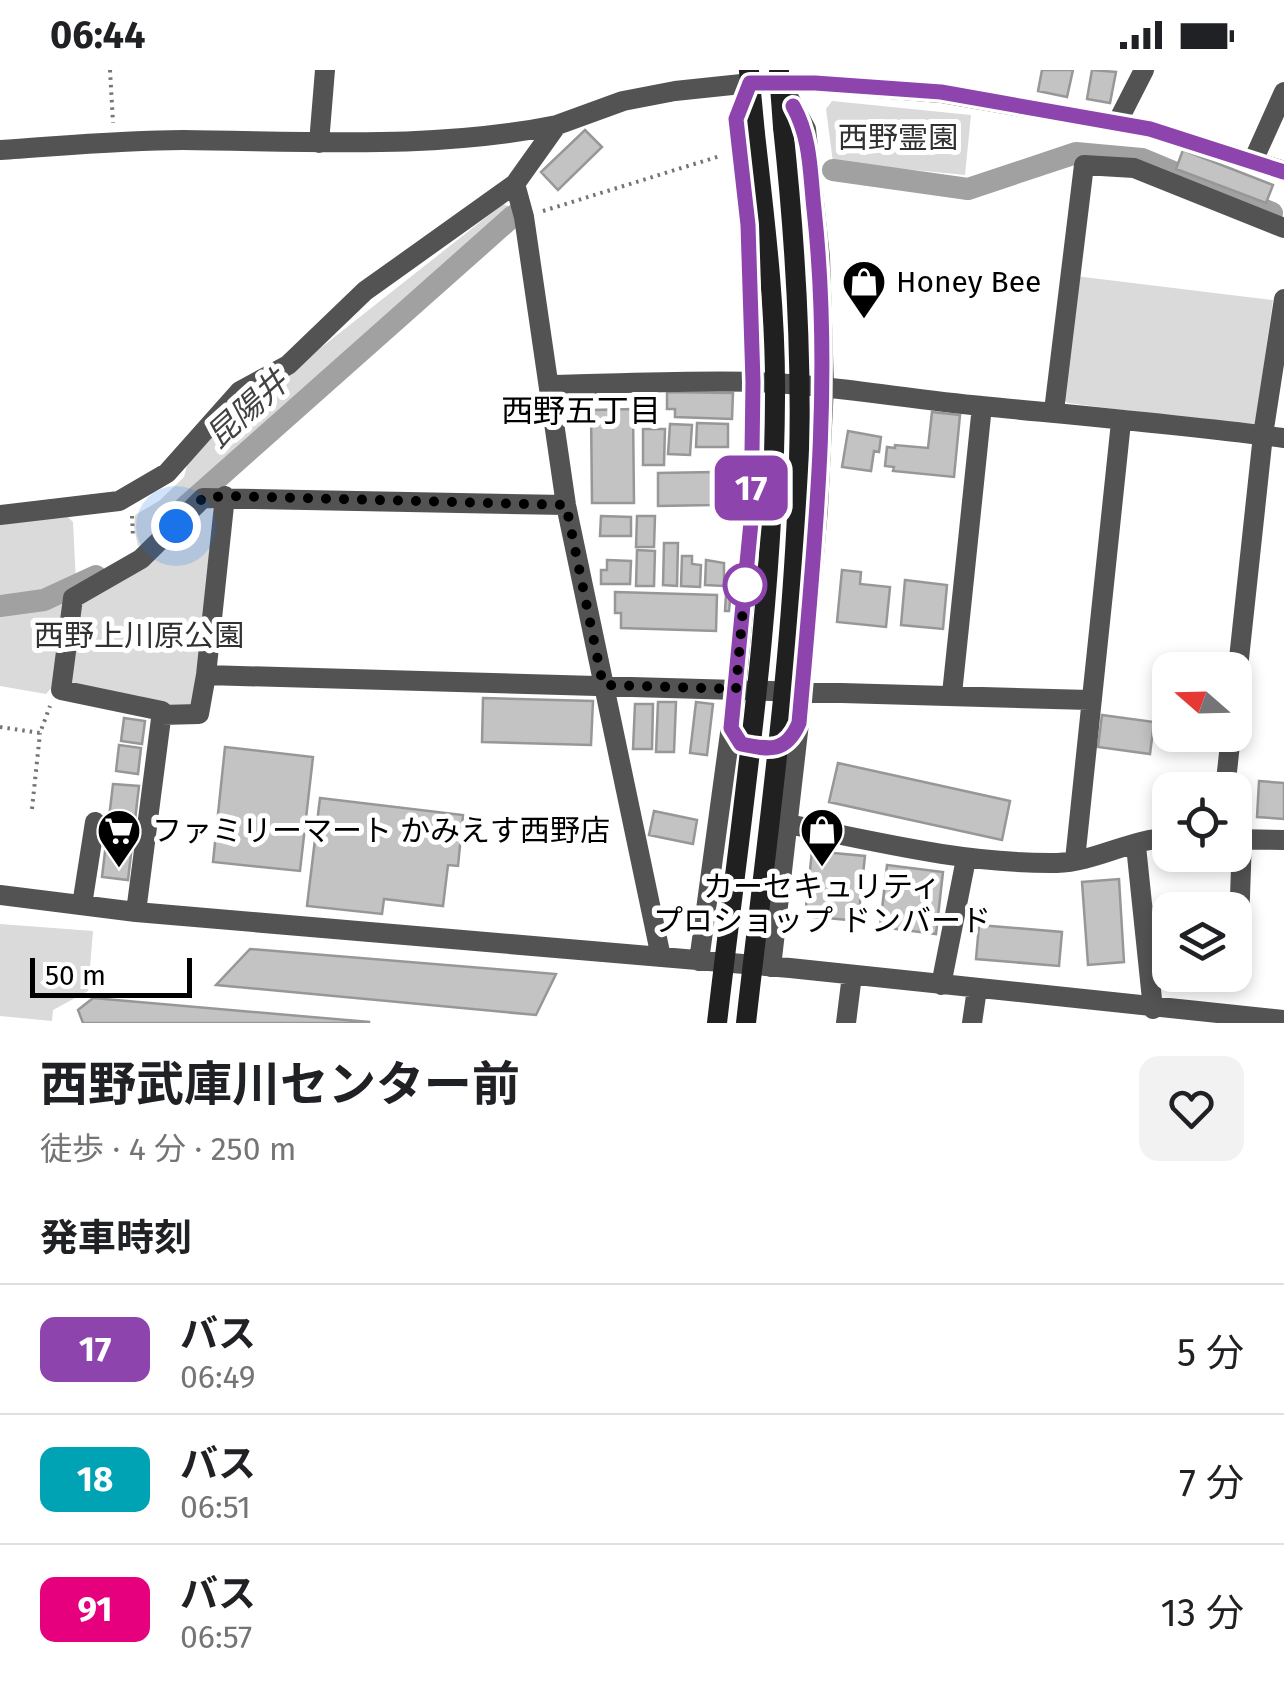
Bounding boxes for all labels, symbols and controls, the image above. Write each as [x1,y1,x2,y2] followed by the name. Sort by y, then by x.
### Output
[50,12,146,58] text: 06:44
[838,120,958,156] park label: 西野霊園
[841,259,887,320] shop icon: Honey Bee
[896,264,1041,300] place label: Honey Bee
[199,361,298,455] water label: 昆陽井
[501,392,661,430] district label: 西野五丁目
[706,456,796,520] line badge: 17
[735,467,767,509] text: 17
[151,501,201,551] your location
[724,564,766,606] unlabelled marker
[34,618,244,654] park label: 西野上川原公園
[1152,652,1252,752] north arrow
[1152,652,1252,992] map controls
[1152,772,1252,872] button: locate
[799,807,845,868] shop icon: カーセキュリティ プロショップ ドンバード
[96,808,142,869] supermarket icon: ファミリーマート かみえす西野店
[152,813,610,849] place label: ファミリーマート かみえす西野店
[653,869,991,939] place label: カーセキュリティ プロショップ ドンバード
[1152,892,1252,992] button: layers
[30,953,192,998] scale bar
[45,959,106,992] text: 50 m
[40,1056,520,1114] text: 西野武庫川センター前
[1139,1056,1244,1161] button: heart
[40,1130,296,1168] text: 徒歩 · 4 分 · 250 m
[40,1215,192,1261] text: 発車時刻
[180,1311,256,1357] text: バス
[79,1328,111,1370] text: 17
[1177,1330,1244,1376] text: 5 分
[180,1358,256,1396] text: 06:49
[180,1441,256,1487] text: バス
[77,1458,113,1500] text: 18
[1179,1460,1244,1506] text: 7 分
[180,1488,251,1526] text: 06:51
[180,1571,256,1617] text: バス
[77,1588,113,1630] text: 91
[1161,1590,1244,1636] text: 13 分
[180,1618,252,1656] text: 06:57

